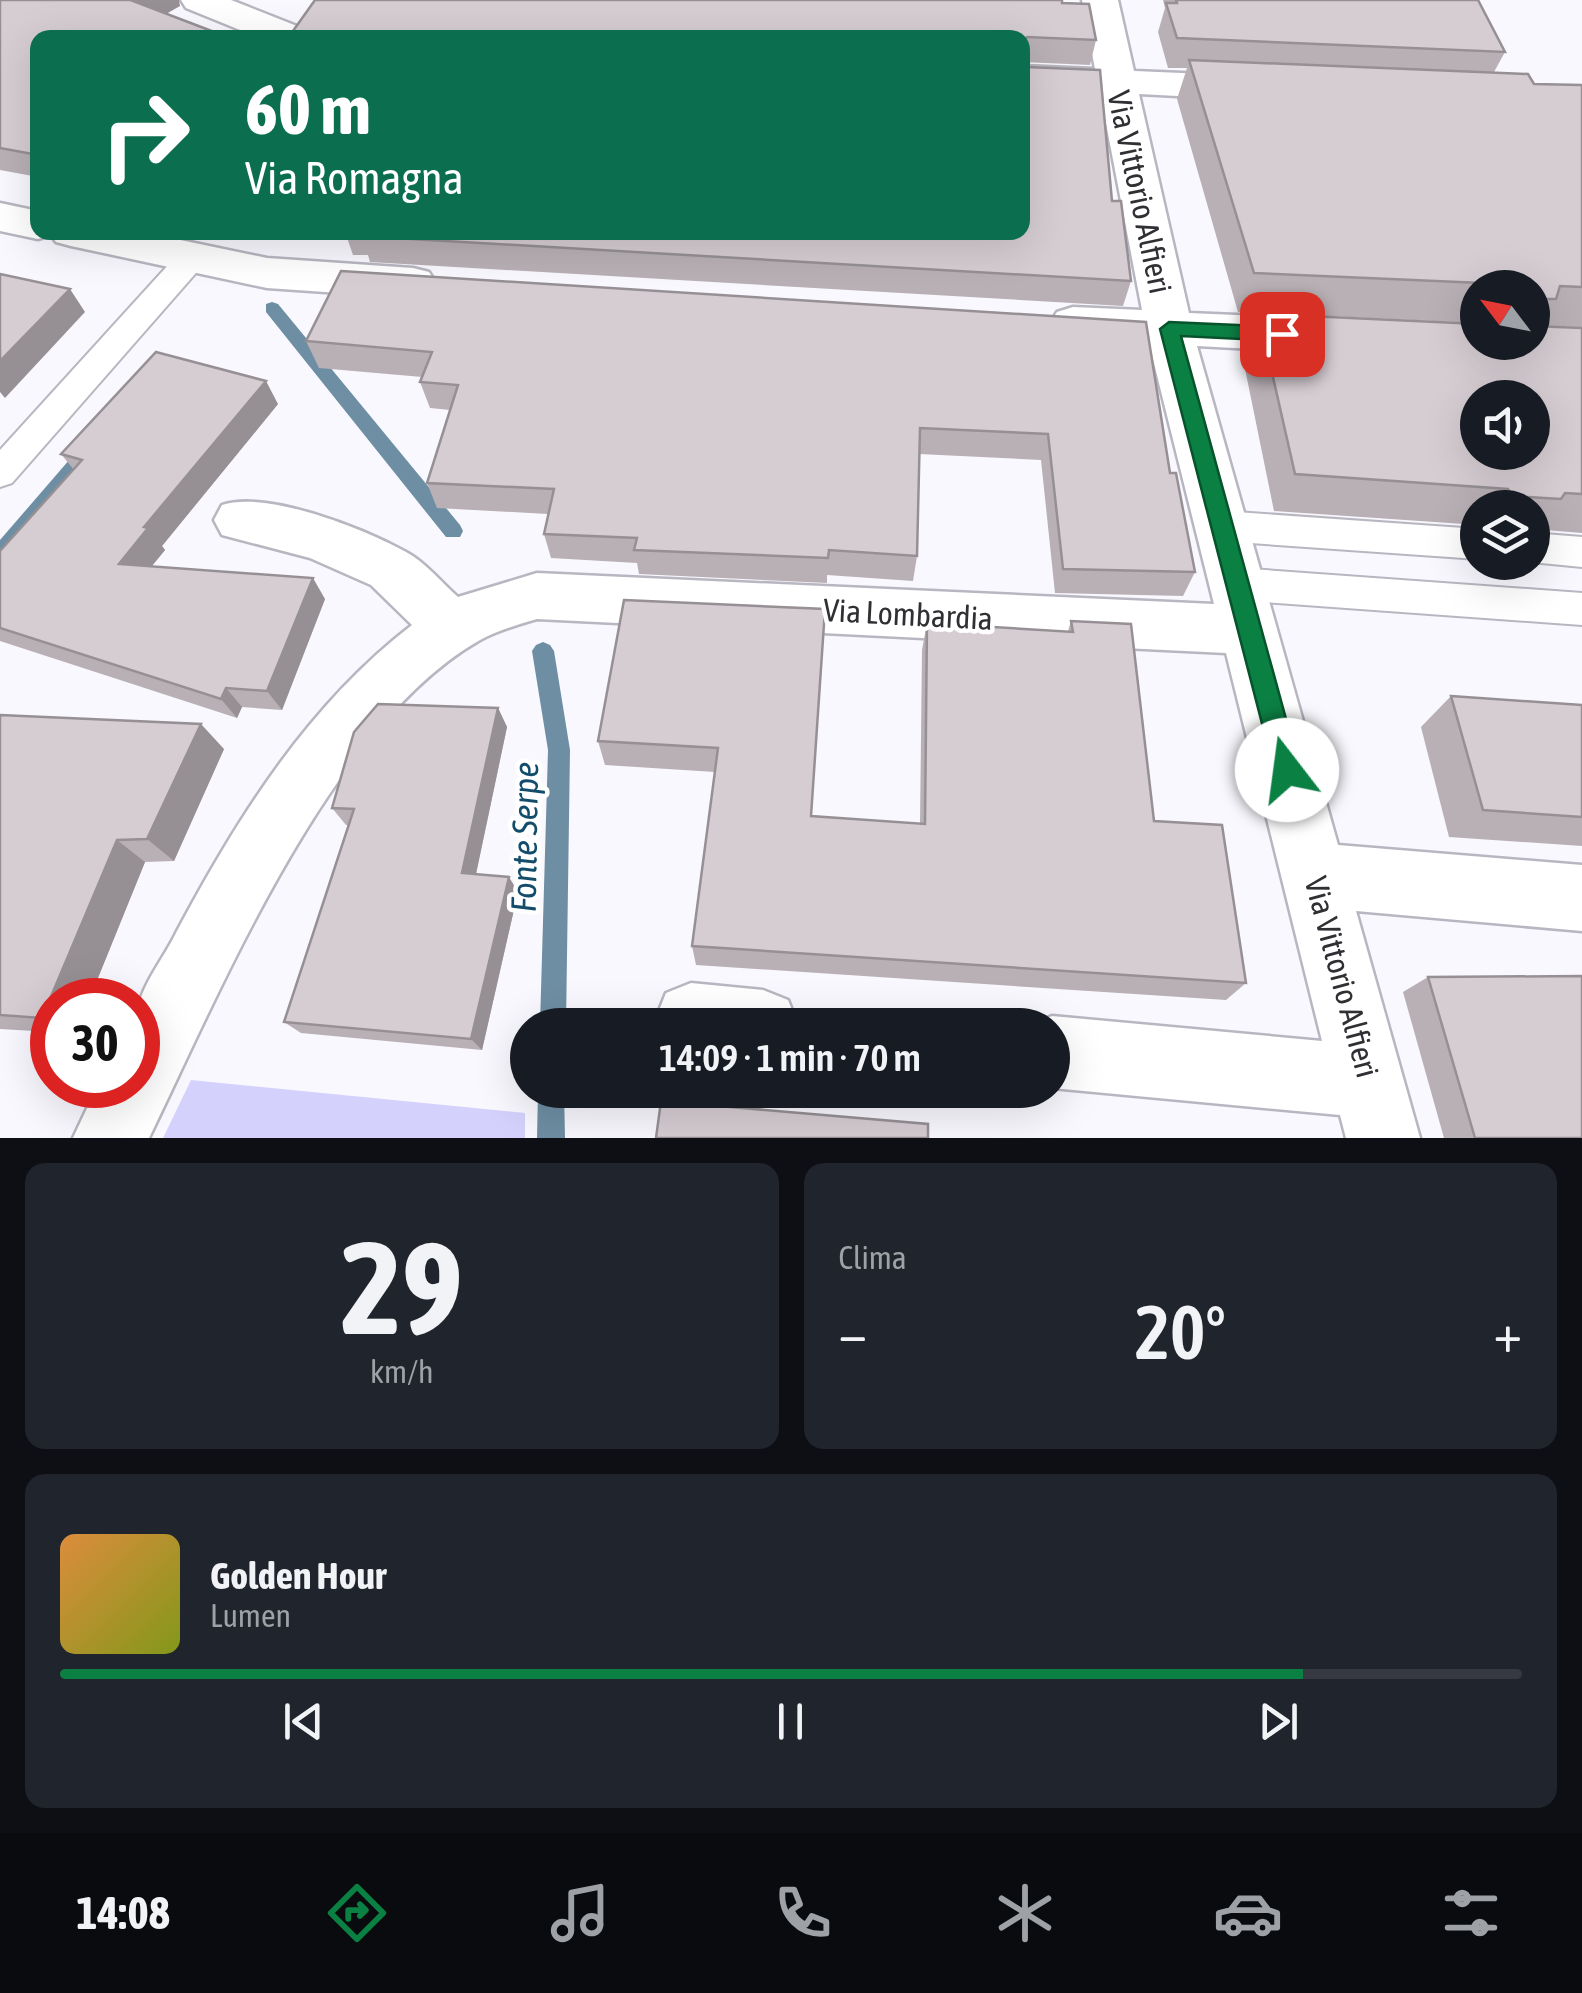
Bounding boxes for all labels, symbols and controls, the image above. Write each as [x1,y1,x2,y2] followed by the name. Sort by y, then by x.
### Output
[245,69,371,149] text: 60 m
[80,70,210,200] icon: right
[1100,87,1180,297] street label: Via Vittorio Alfieri
[245,152,464,204] text: Via Romagna
[1460,270,1550,360] north arrow
[1460,270,1550,580] map controls
[1240,292,1325,377] pin
[1255,307,1310,362] icon: arrive
[1460,380,1550,470] button: sound
[1460,490,1550,580] button: layers
[822,591,994,637] street label: Via Lombardia
[1235,718,1339,822] position arrow
[503,761,545,913] water label: Fonte Serpe
[1297,873,1387,1081] street label: Via Vittorio Alfieri
[30,978,160,1108] speed limit sign: 30
[659,1036,921,1079] text: 14:09 · 1 min · 70 m
[341,1213,463,1362] text: 29
[839,1239,907,1276] text: Clima
[1135,1289,1226,1375] text: 20°
[839,1301,867,1364] text: −
[1493,1301,1522,1364] text: +
[370,1353,433,1390] text: km/h
[210,1554,386,1597] text: Golden Hour
[210,1597,291,1634] text: Lumen
[276,1694,331,1749] icon: previous
[763,1694,818,1749] icon: pause
[1251,1694,1306,1749] icon: next
[322,1878,392,1948] icon: directions
[545,1878,615,1948] icon: music
[768,1878,838,1948] icon: phone
[990,1878,1060,1948] icon: climate
[1213,1878,1283,1948] icon: car
[1436,1878,1506,1948] icon: filters
[76,1887,170,1939] text: 14:08

